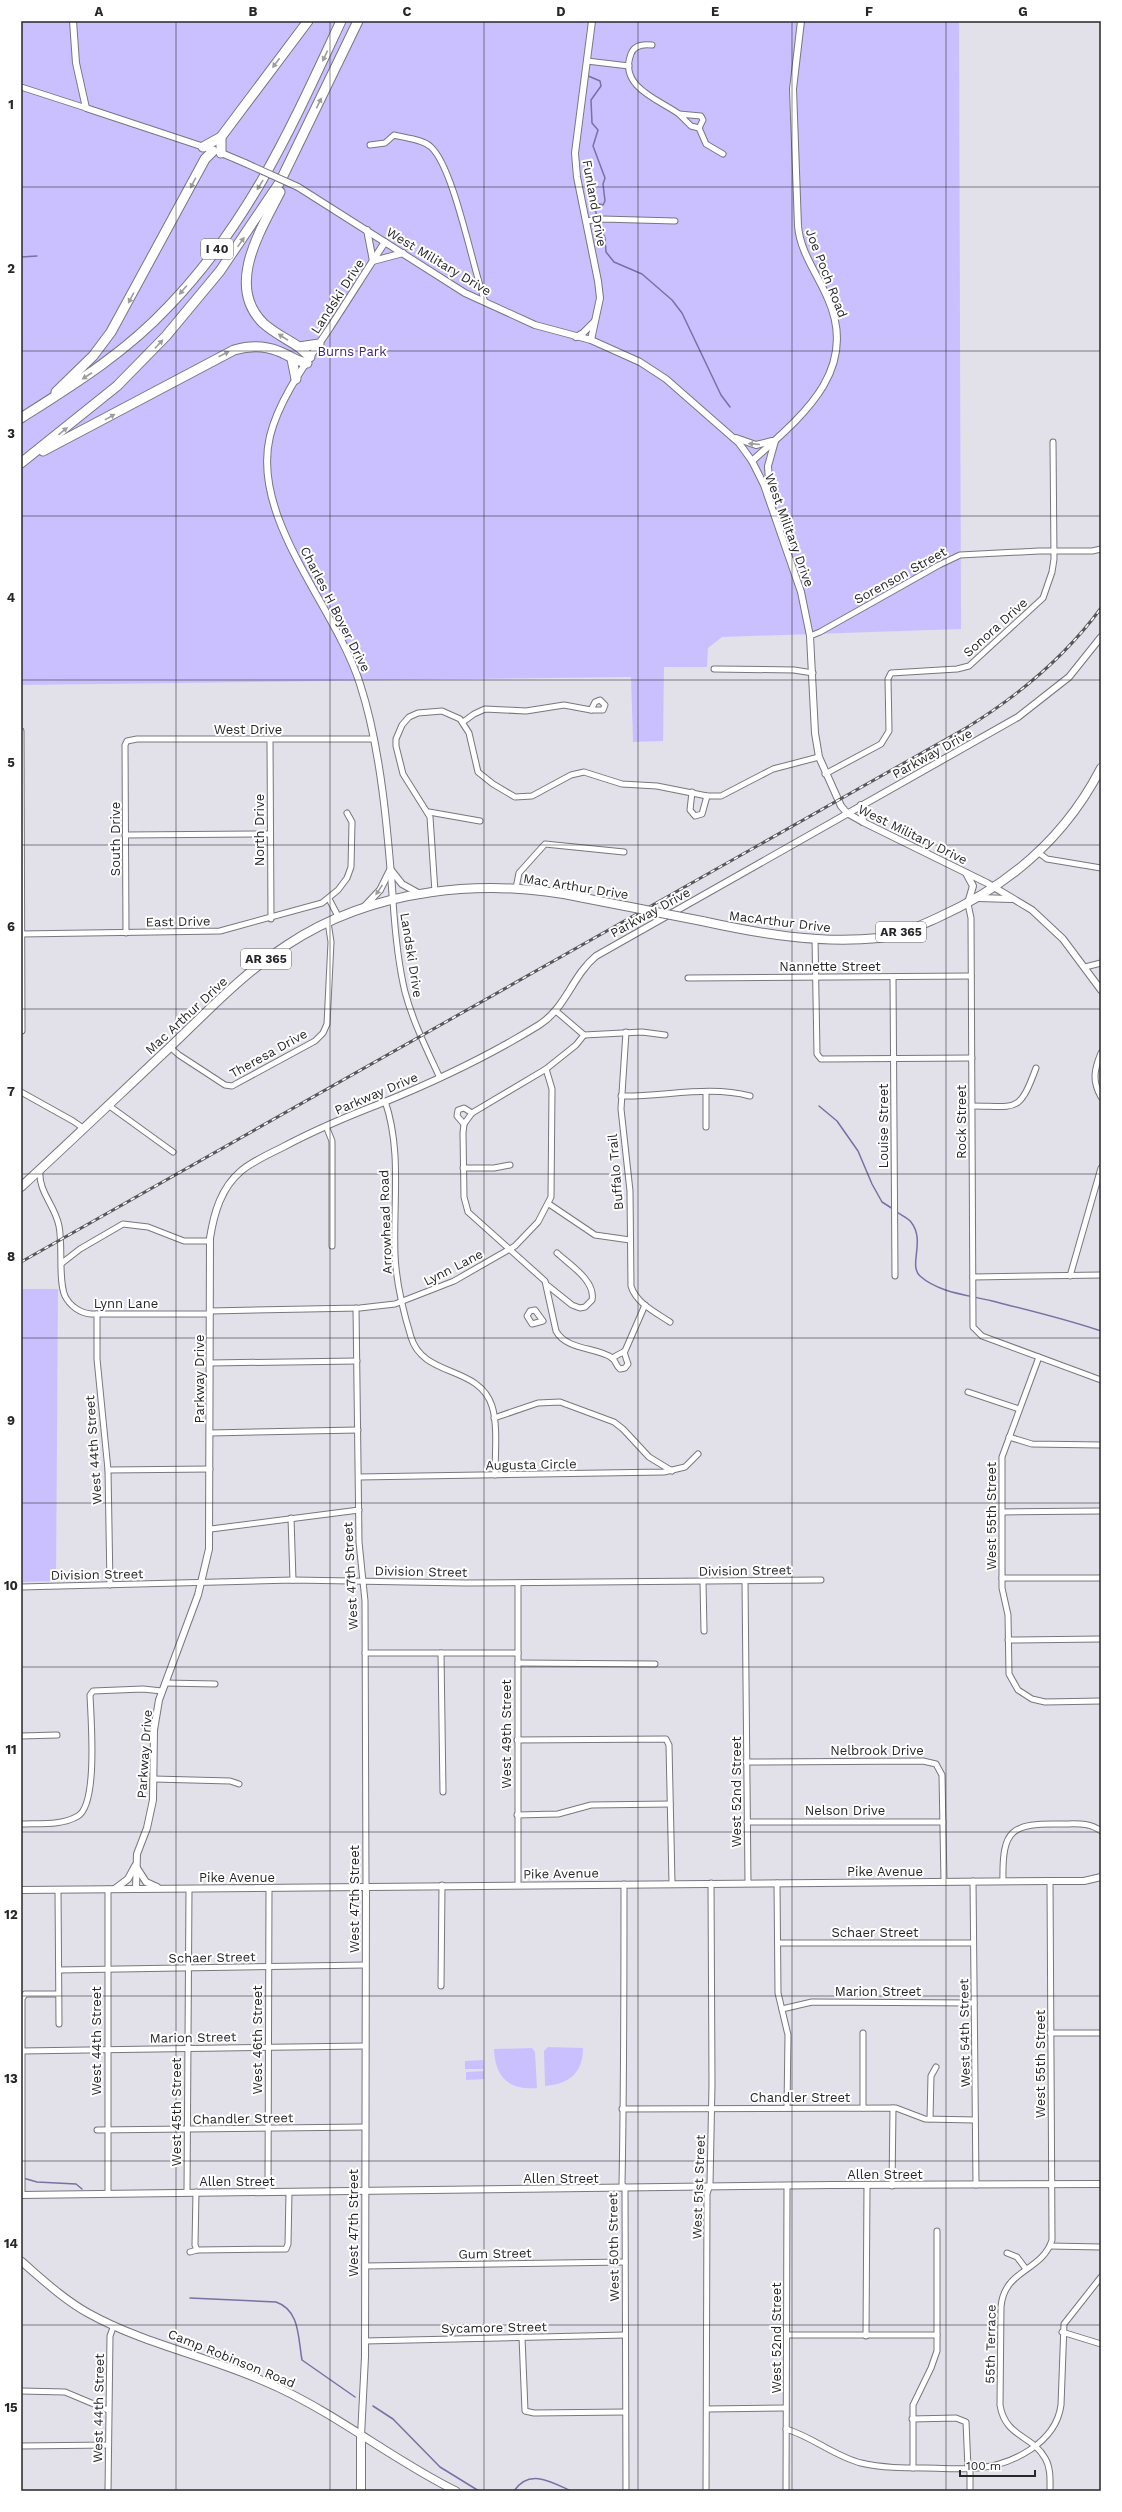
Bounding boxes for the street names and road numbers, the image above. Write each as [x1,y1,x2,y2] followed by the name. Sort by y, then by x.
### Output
[580,159,610,248] street label: Funland Drive
[384,224,494,299] street label: West Military Drive
[803,227,850,320] street label: Joe Poch Road
[201,239,233,259] road number: I 40
[308,256,367,336] street label: Landski Drive
[762,471,817,589] street label: West Military Drive
[297,544,374,674] street label: Charles H Boyer Drive
[852,544,949,607] street label: Sorenson Street
[960,595,1030,660] street label: Sonora Drive
[214,722,282,737] street label: West Drive
[890,725,975,782] street label: Parkway Drive
[252,794,267,866] street label: North Drive
[108,802,123,876] street label: South Drive
[856,802,970,867] street label: West Military Drive
[522,871,630,902] street label: Mac Arthur Drive
[608,884,693,941] street label: Parkway Drive
[728,908,832,935] street label: MacArthur Drive
[397,912,426,999] street label: Landski Drive
[146,913,210,930] street label: East Drive
[876,922,926,942] road number: AR 365
[241,949,291,969] road number: AR 365
[779,959,881,974] street label: Nannette Street
[142,974,230,1057] street label: Mac Arthur Drive
[227,1026,310,1081] street label: Theresa Drive
[332,1069,420,1118] street label: Parkway Drive
[876,1083,891,1168] street label: Louise Street
[954,1084,969,1159] street label: Rock Street
[605,1133,626,1211] street label: Buffalo Trail
[376,1169,395,1275] street label: Arrowhead Road
[421,1246,485,1289] street label: Lynn Lane
[94,1296,158,1311] street label: Lynn Lane
[192,1335,207,1423] street label: Parkway Drive
[82,1394,105,1505] street label: West 44th Street
[485,1456,577,1473] street label: Augusta Circle
[984,1461,999,1570] street label: West 55th Street
[340,1521,361,1630] street label: West 47th Street
[699,1562,792,1579] street label: Division Street
[375,1563,468,1580] street label: Division Street
[51,1566,144,1583] street label: Division Street
[499,1679,514,1789] street label: West 49th Street
[134,1709,155,1799] street label: Parkway Drive
[729,1736,744,1848] street label: West 52nd Street
[830,1743,924,1758] street label: Nelbrook Drive
[805,1803,885,1818] street label: Nelson Drive
[347,1844,362,1953] street label: West 47th Street
[847,1864,923,1879] street label: Pike Avenue
[523,1865,599,1882] street label: Pike Avenue
[199,1870,275,1885] street label: Pike Avenue
[831,1925,919,1940] street label: Schaer Street
[168,1949,256,1966] street label: Schaer Street
[956,1978,973,2088] street label: West 54th Street
[835,1984,922,1999] street label: Marion Street
[250,1985,265,2095] street label: West 46th Street
[89,1986,104,2096] street label: West 44th Street
[1033,2009,1048,2118] street label: West 55th Street
[150,2029,237,2046] street label: Marion Street
[169,2057,184,2166] street label: West 45th Street
[750,2090,851,2105] street label: Chandler Street
[193,2110,294,2127] street label: Chandler Street
[689,2134,708,2240] street label: West 51st Street
[847,2167,923,2182] street label: Allen Street
[346,2168,361,2277] street label: West 47th Street
[523,2171,599,2186] street label: Allen Street
[199,2174,275,2189] street label: Allen Street
[605,2192,622,2302] street label: West 50th Street
[458,2245,532,2262] street label: Gum Street
[769,2282,784,2394] street label: West 52nd Street
[982,2304,999,2384] street label: 55th Terrace
[441,2319,548,2336] street label: Sycamore Street
[166,2326,298,2391] street label: Camp Robinson Road
[90,2353,107,2463] street label: West 44th Street

